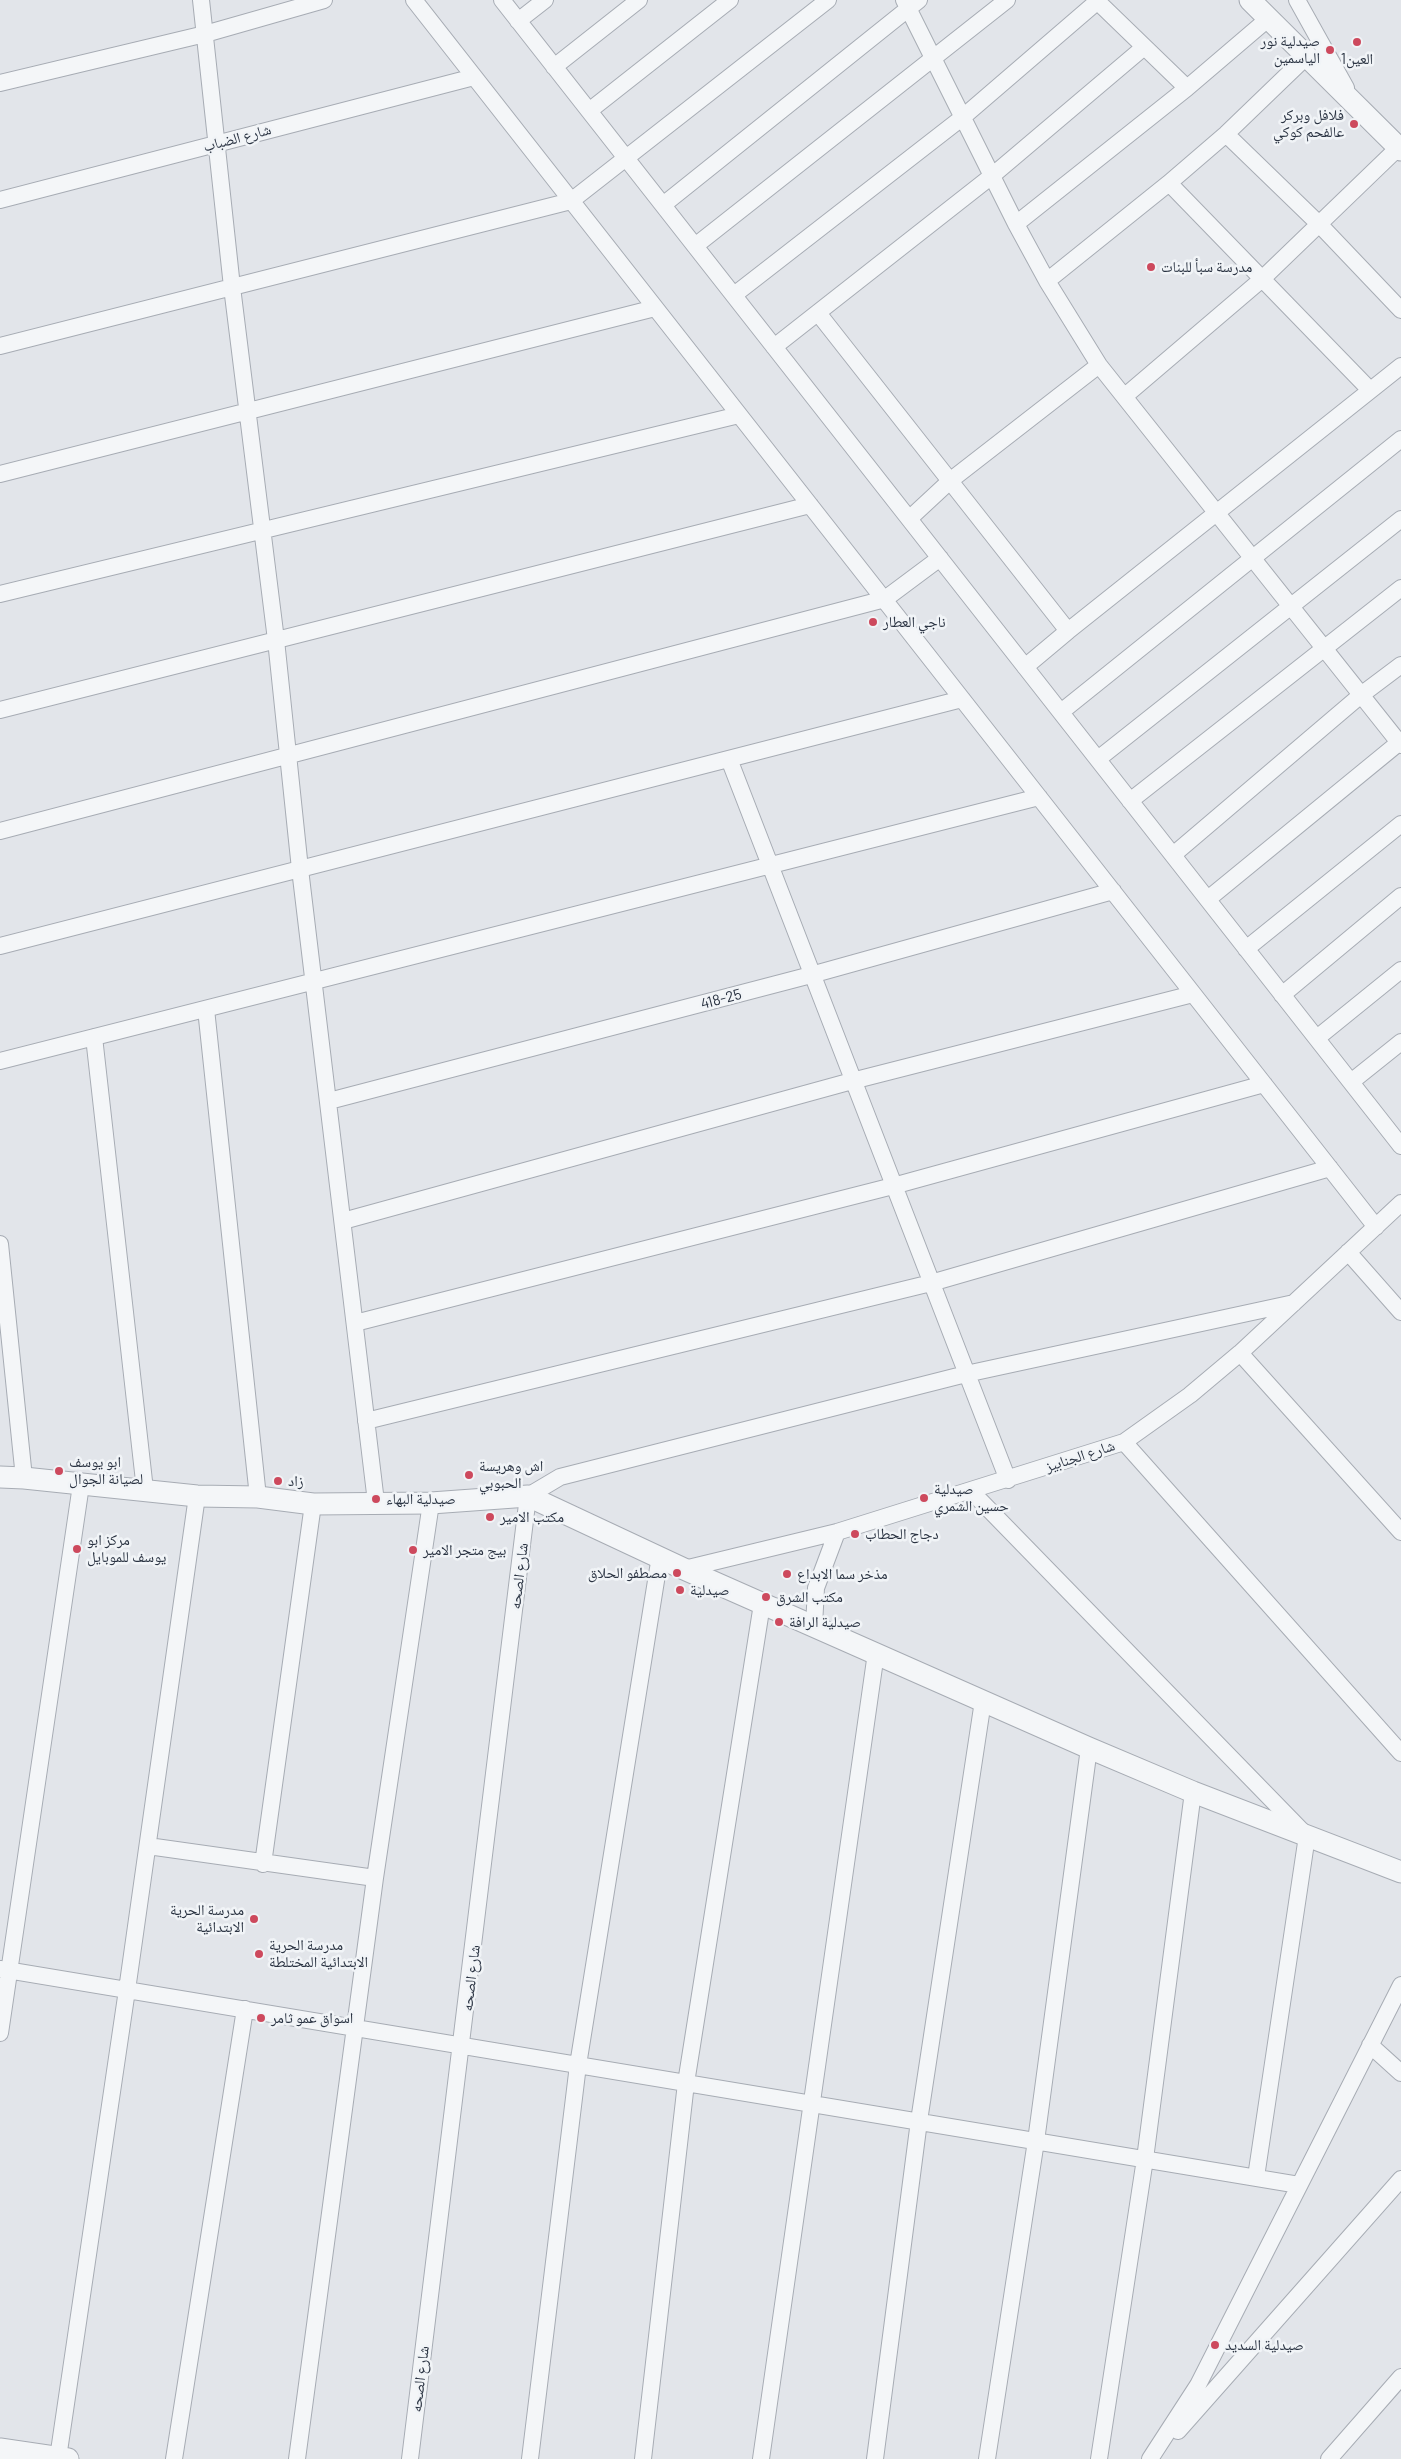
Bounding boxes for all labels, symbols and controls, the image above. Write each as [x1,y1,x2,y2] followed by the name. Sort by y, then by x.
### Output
[1260,32,1320,67] place label: صيدلية نور الياسمين
[1351,36,1363,48] marker: العين1
[1324,44,1336,56] marker: صيدلية نور الياسمين
[1341,50,1373,68] place label: العين1
[1273,106,1344,141] place label: فلافل وبركر عالفحم كوكي
[1348,118,1360,130] marker: فلافل وبركر عالفحم كوكي
[201,120,273,156] street label: شارع الضباب
[1161,258,1252,276] place label: مدرسة سبأ للبنات
[1145,261,1157,273] marker: مدرسة سبأ للبنات
[883,613,946,631] place label: ناجي العطار
[867,616,879,628] marker: ناجي العطار
[699,985,743,1013] street label: 418-25
[1043,1436,1117,1476] street label: شارع الجنابيز
[69,1453,143,1488] place label: ابو يوسف لصيانة الجوال
[479,1457,543,1492] place label: اش وهريسة الحبوبي
[53,1465,65,1477] marker: ابو يوسف لصيانة الجوال
[463,1469,475,1481] marker: اش وهريسة الحبوبي
[288,1472,304,1490] place label: زاد
[272,1475,284,1487] marker: زاد
[934,1480,1009,1515] place label: صيدلية حسين الشمري
[386,1490,456,1508] place label: صيدلية البهاء
[918,1492,930,1504] marker: صيدلية حسين الشمري
[370,1493,382,1505] marker: صيدلية البهاء
[500,1508,564,1526] place label: مكتب الامير
[484,1511,496,1523] marker: مكتب الامير
[865,1525,939,1543] place label: دجاج الحطاب
[849,1528,861,1540] marker: دجاج الحطاب
[87,1531,166,1566] place label: مركز ابو يوسف للموبايل
[423,1541,506,1559] place label: بيج متجر الامير
[506,1542,532,1610] street label: شارع الصحه
[71,1543,83,1555] marker: مركز ابو يوسف للموبايل
[407,1544,419,1556] marker: بيج متجر الامير
[588,1564,667,1582] place label: مصطفو الحلاق
[797,1565,888,1583] place label: مذخر سما الابداع
[671,1567,683,1579] marker: مصطفو الحلاق
[781,1568,793,1580] marker: مذخر سما الابداع
[690,1581,730,1599] place label: صيدلية
[674,1584,686,1596] marker: صيدلية
[776,1588,843,1606] place label: مكتب الشرق
[760,1591,772,1603] marker: مكتب الشرق
[789,1613,861,1631] place label: صيدلية الرافة
[773,1616,785,1628] marker: صيدلية الرافة
[170,1901,244,1936] place label: مدرسة الحرية الابتدائية
[248,1913,260,1925] marker: مدرسة الحرية الابتدائية
[269,1936,368,1971] place label: مدرسة الحرية الابتدائية المختلطة
[458,1944,484,2012] street label: شارع الصحه
[253,1948,265,1960] marker: مدرسة الحرية الابتدائية المختلطة
[271,2009,353,2027] place label: اسواق عمو ثامر
[255,2012,267,2024] marker: اسواق عمو ثامر
[1225,2336,1304,2354] place label: صيدلية السديد
[1209,2339,1221,2351] marker: صيدلية السديد
[407,2345,433,2413] street label: شارع الصحه

